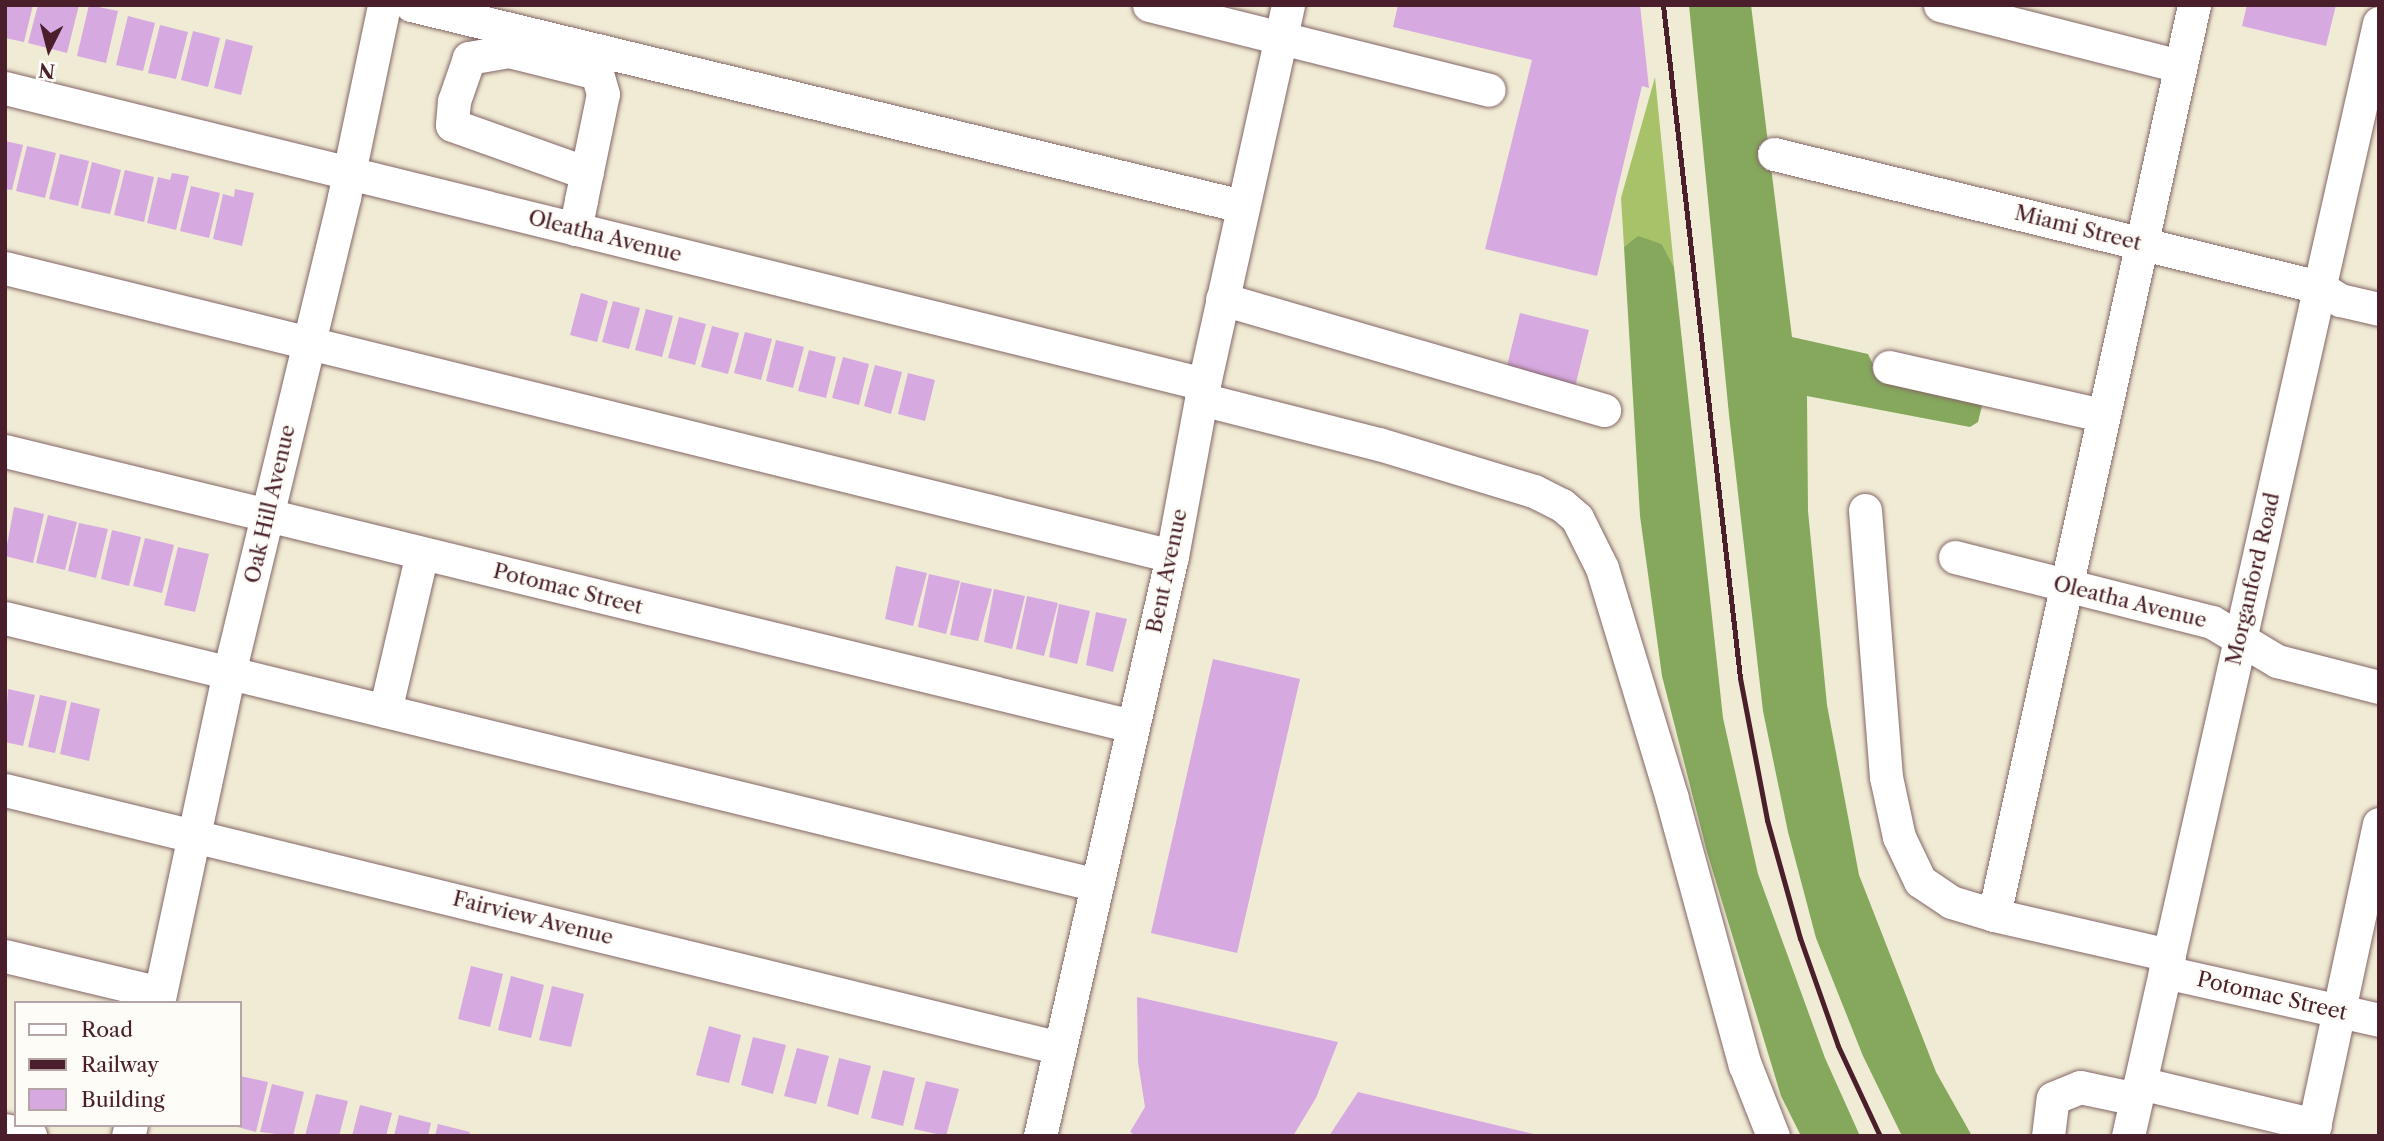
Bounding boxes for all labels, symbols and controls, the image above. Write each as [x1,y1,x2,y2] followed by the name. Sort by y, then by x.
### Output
[14,14,84,84] north arrow
[37,58,56,83] text: N
[2012,200,2144,256] street label: Miami Street
[525,205,685,267] street label: Oleatha Avenue
[239,422,301,586] street label: Oak Hill Avenue
[2221,490,2285,668] street label: Morganford Road
[1141,506,1193,636] street label: Bent Avenue
[491,558,645,620] street label: Potomac Street
[2050,571,2210,633] street label: Oleatha Avenue
[449,886,617,950] street label: Fairview Avenue
[2194,966,2350,1026] street label: Potomac Street
[14,1001,242,1127] legend
[81,1017,133,1042] text: Road
[81,1052,159,1077] text: Railway
[81,1087,165,1112] text: Building

